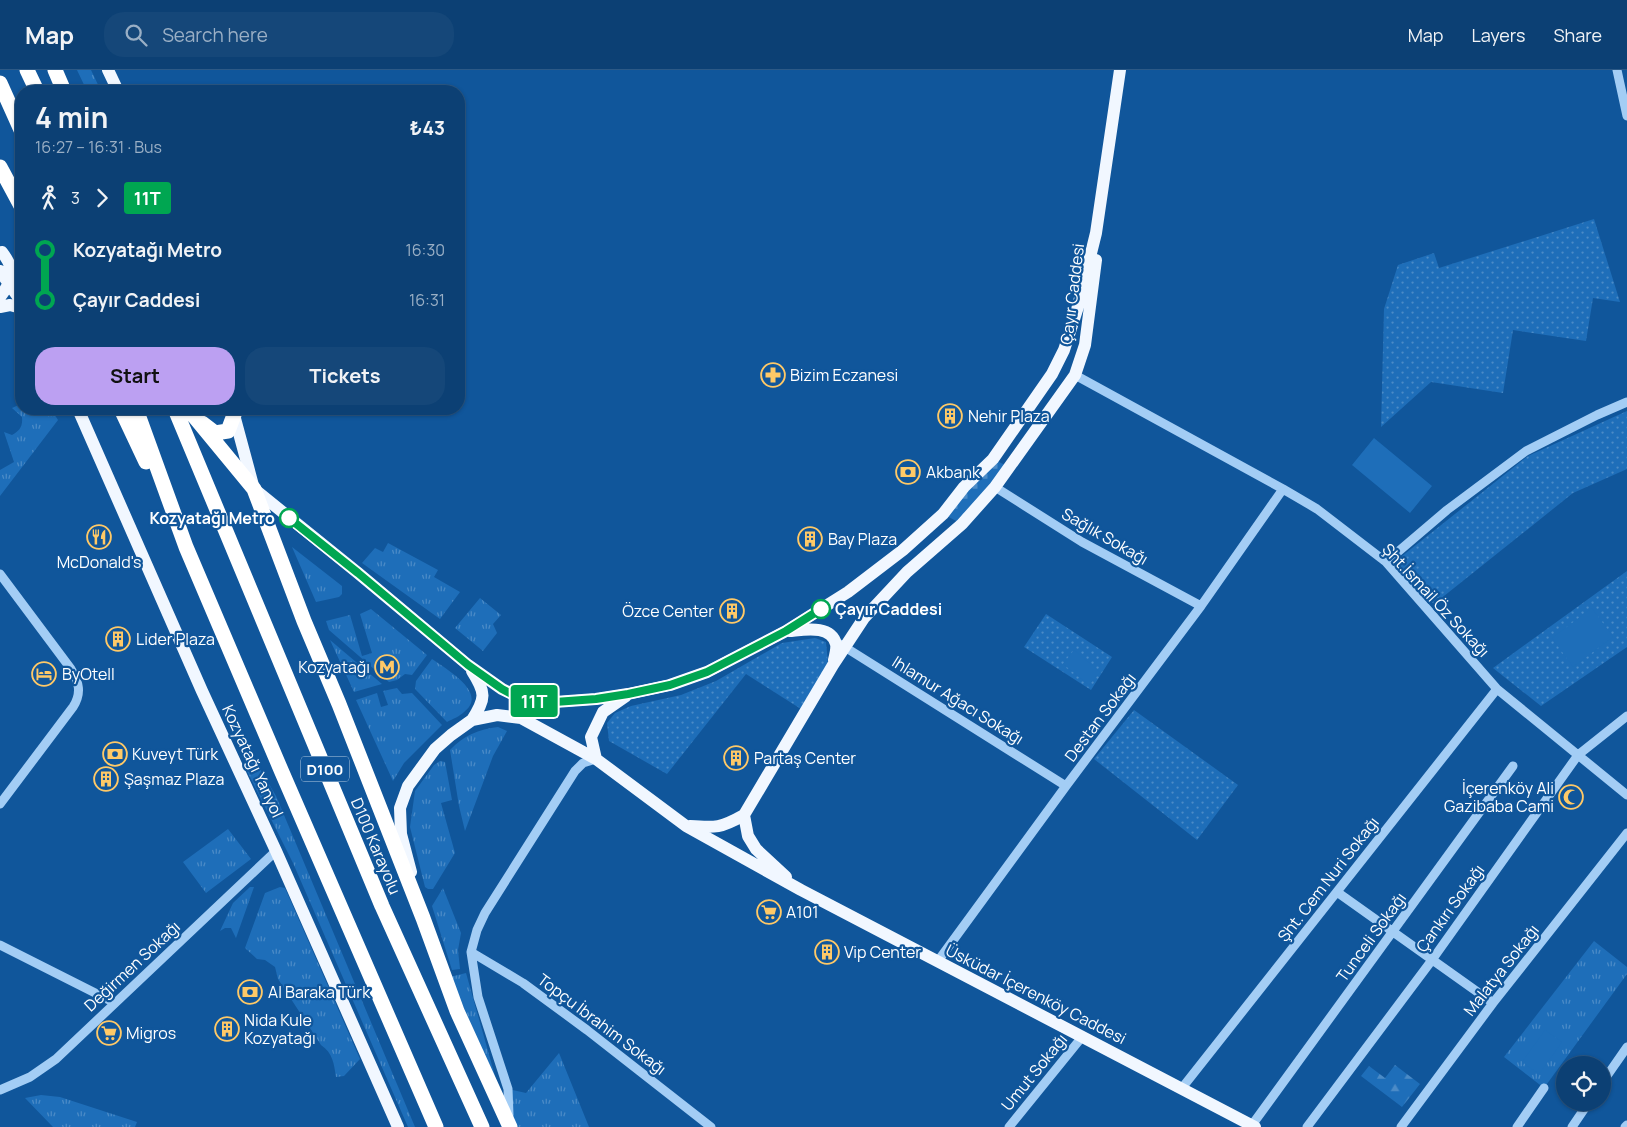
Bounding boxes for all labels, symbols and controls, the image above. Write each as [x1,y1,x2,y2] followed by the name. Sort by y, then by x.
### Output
[104,12,454,57] search box
[25,18,74,51] text: Map
[122,21,150,49] icon: search
[162,22,268,48] text: Search here
[1408,23,1443,47] text: Map
[1471,23,1525,47] text: Layers
[1553,23,1602,47] text: Share
[35,98,108,136] text: 4 min
[410,115,445,141] text: ₺43
[35,136,162,158] text: 16:27 – 16:31 · Bus
[35,184,63,212] icon: walk
[88,184,116,212] icon: forward
[134,186,161,210] text: 11T
[71,187,80,209] text: 3
[73,237,222,263] text: Kozyatağı Metro
[405,239,445,261] text: 16:30
[1055,242,1089,346] street label: Çayır Caddesi
[73,287,200,313] text: Çayır Caddesi
[409,289,445,311] text: 16:31
[35,347,235,405] button: Start
[245,347,445,405] button: Tickets
[760,362,786,388] pharmacy icon: Bizim Eczanesi
[790,364,898,386] place label: Bizim Eczanesi
[937,403,963,429] building icon: Nehir Plaza
[968,405,1050,427] place label: Nehir Plaza
[895,459,921,485] bank icon: Akbank
[926,461,981,483] place label: Akbank
[1058,502,1152,570] street label: Sağlık Sokağı
[149,507,275,529] place label: Kozyatağı Metro
[279,508,299,528] marker: Kozyatağı Metro
[86,524,112,550] restaurant icon: McDonald's
[797,526,823,552] building icon: Bay Plaza
[828,528,897,550] place label: Bay Plaza
[1378,538,1494,662] street label: Şht.İsmail Öz Sokağı
[57,551,141,573] place label: McDonald's
[719,598,745,624] building icon: Özce Center
[835,598,942,620] place label: Çayır Caddesi
[811,599,831,619] marker: Çayır Caddesi
[622,600,714,622] place label: Özce Center
[105,626,131,652] building icon: Lider Plaza
[136,628,215,650] place label: Lider Plaza
[888,651,1028,749] street label: Ihlamur Ağacı Sokağı
[374,654,400,680] metro station icon: Kozyatağı
[298,656,370,678] place label: Kozyatağı
[31,661,57,687] hotel icon: ByOtell
[62,663,115,685] place label: ByOtell
[1059,668,1141,766] street label: Destan Sokağı
[505,685,563,717] line badge: 11T
[521,689,547,713] text: 11T
[217,701,289,821] street label: Kozyatağı Yanyol
[102,741,128,767] bank icon: Kuveyt Türk
[132,743,219,765] place label: Kuveyt Türk
[723,745,749,771] building icon: Partaş Center
[754,747,856,769] place label: Partaş Center
[301,756,349,782] road number: D100
[93,766,119,792] building icon: Şaşmaz Plaza
[124,768,224,790] place label: Şaşmaz Plaza
[1444,777,1554,817] place label: İçerenköy Ali Gazibaba Cami
[1558,784,1584,810] mosque icon: İçerenköy Ali Gazibaba Cami
[346,794,406,898] street label: D100 Karayolu
[1272,812,1384,946] street label: Şht. Cem Nuri Sokağı
[1411,860,1489,956] street label: Çankırı Sokağı
[1331,888,1411,986] street label: Tunceli Sokağı
[756,899,782,925] supermarket icon: A101
[786,901,818,923] place label: A101
[79,916,185,1016] street label: Değirmen Sokağı
[1458,920,1544,1020] street label: Malatya Sokağı
[814,939,840,965] building icon: Vip Center
[942,939,1130,1049] street label: Üsküdar İçerenköy Caddesi
[844,941,921,963] place label: Vip Center
[533,968,671,1080] street label: Topçu İbrahim Sokağı
[237,979,263,1005] bank icon: Al Baraka Türk
[268,981,371,1003] place label: Al Baraka Türk
[244,1009,316,1049] place label: Nida Kule Kozyatağı
[214,1016,240,1042] building icon: Nida Kule Kozyatağı
[96,1020,122,1046] supermarket icon: Migros
[126,1022,176,1044] place label: Migros
[996,1029,1072,1115] street label: Umut Sokağı
[1556,1056,1611,1111] map controls
[1556,1056,1611,1111] button: locate

